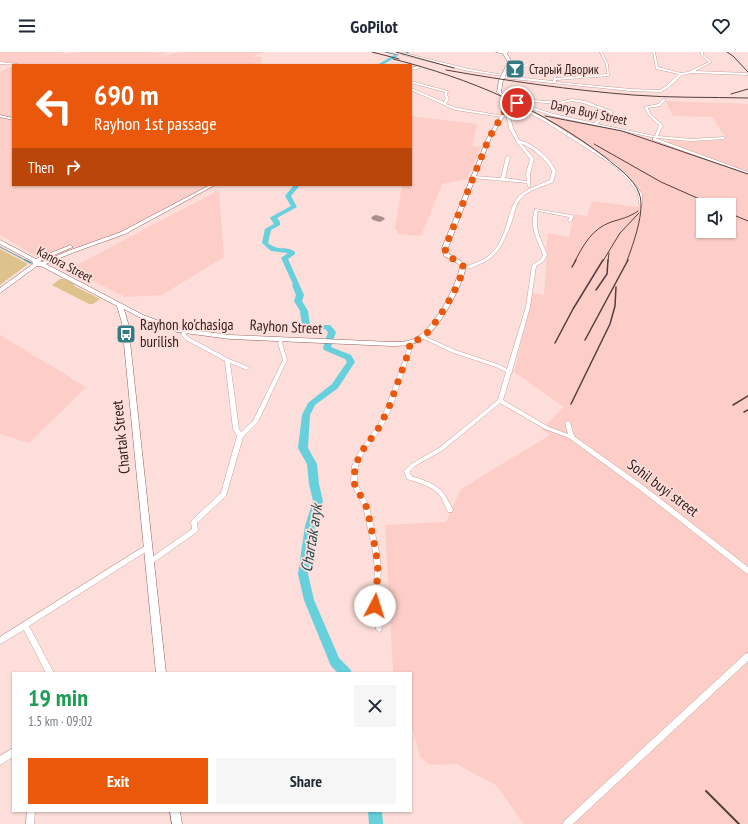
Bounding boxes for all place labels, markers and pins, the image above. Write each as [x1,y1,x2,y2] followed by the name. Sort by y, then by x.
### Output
[504,58,526,80] bar icon: Старый Дворик
[529,61,599,78] place label: Старый Дворик
[500,86,534,120] pin
[140,315,233,351] place label: Rayhon ko'chasiga burilish
[115,323,137,345] bus stop icon: Rayhon ko'chasiga burilish

